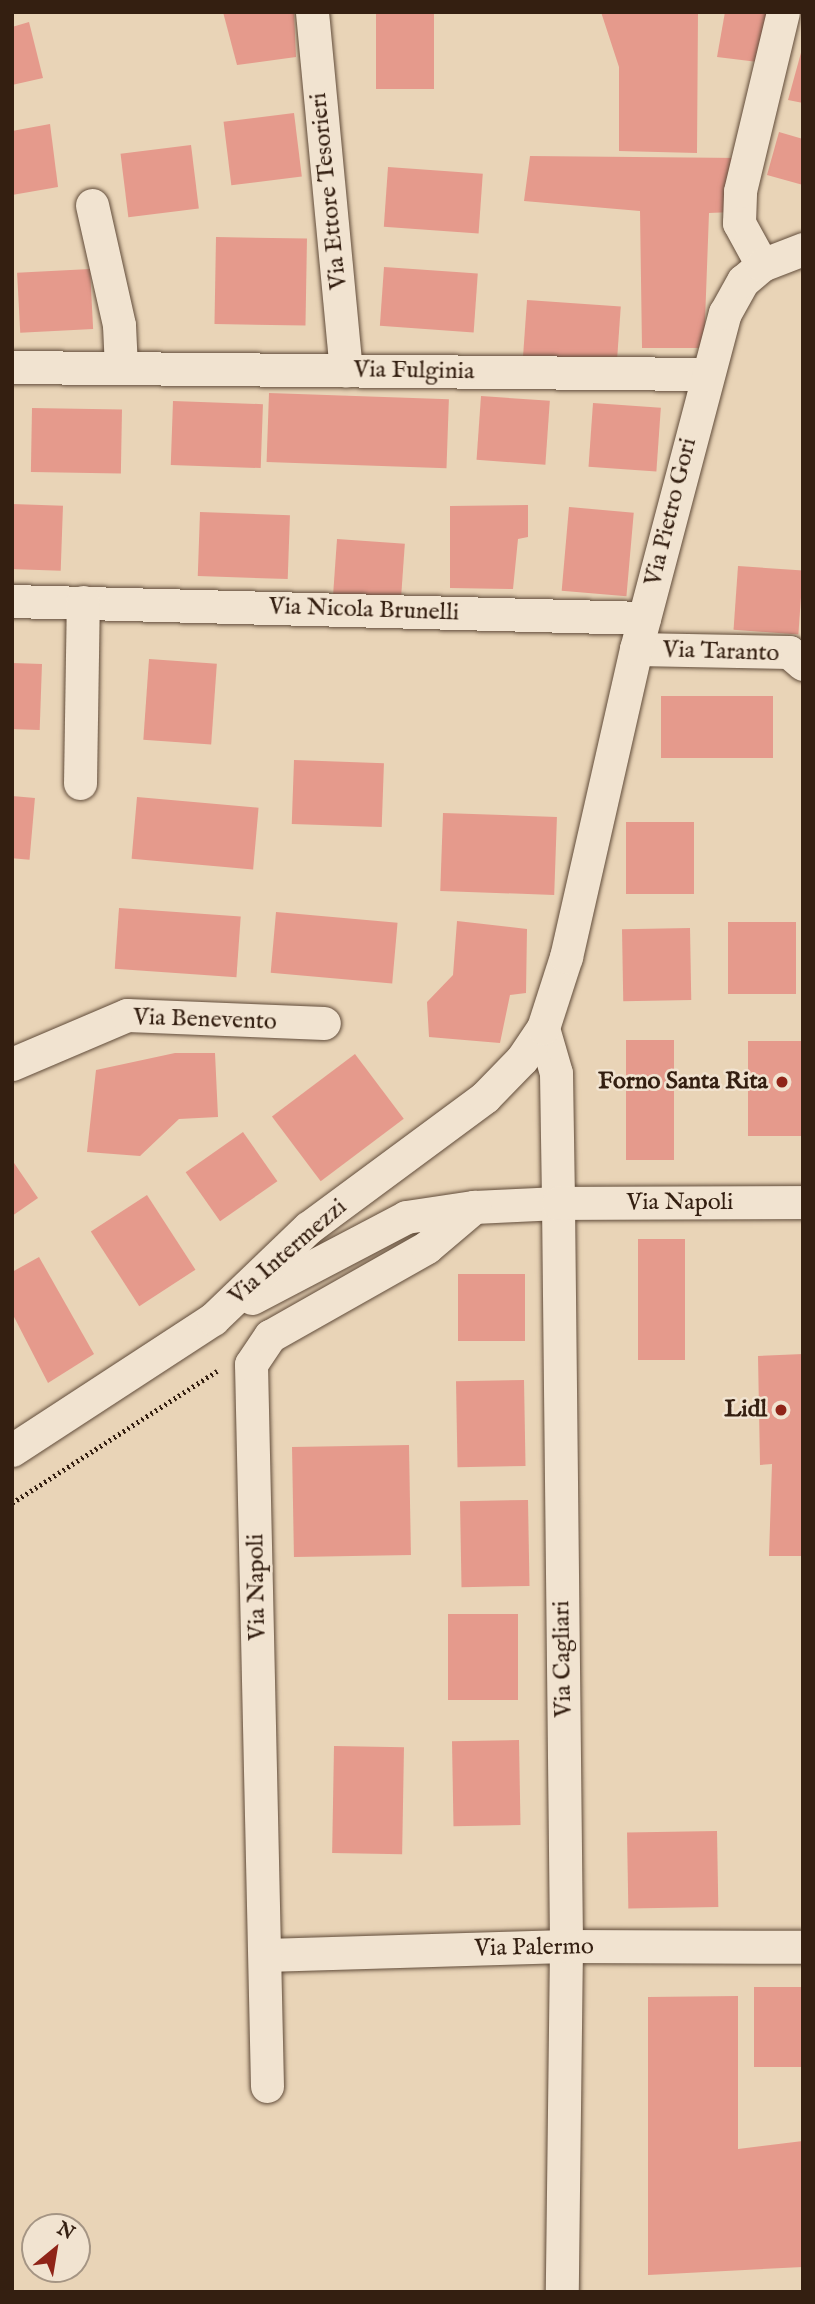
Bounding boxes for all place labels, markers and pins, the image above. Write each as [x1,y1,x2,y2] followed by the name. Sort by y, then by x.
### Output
[598,1068,768,1096] place label: Forno Santa Rita
[774,1074,790,1090] marker: Forno Santa Rita
[724,1396,767,1424] place label: Lidl
[773,1402,789,1418] marker: Lidl

